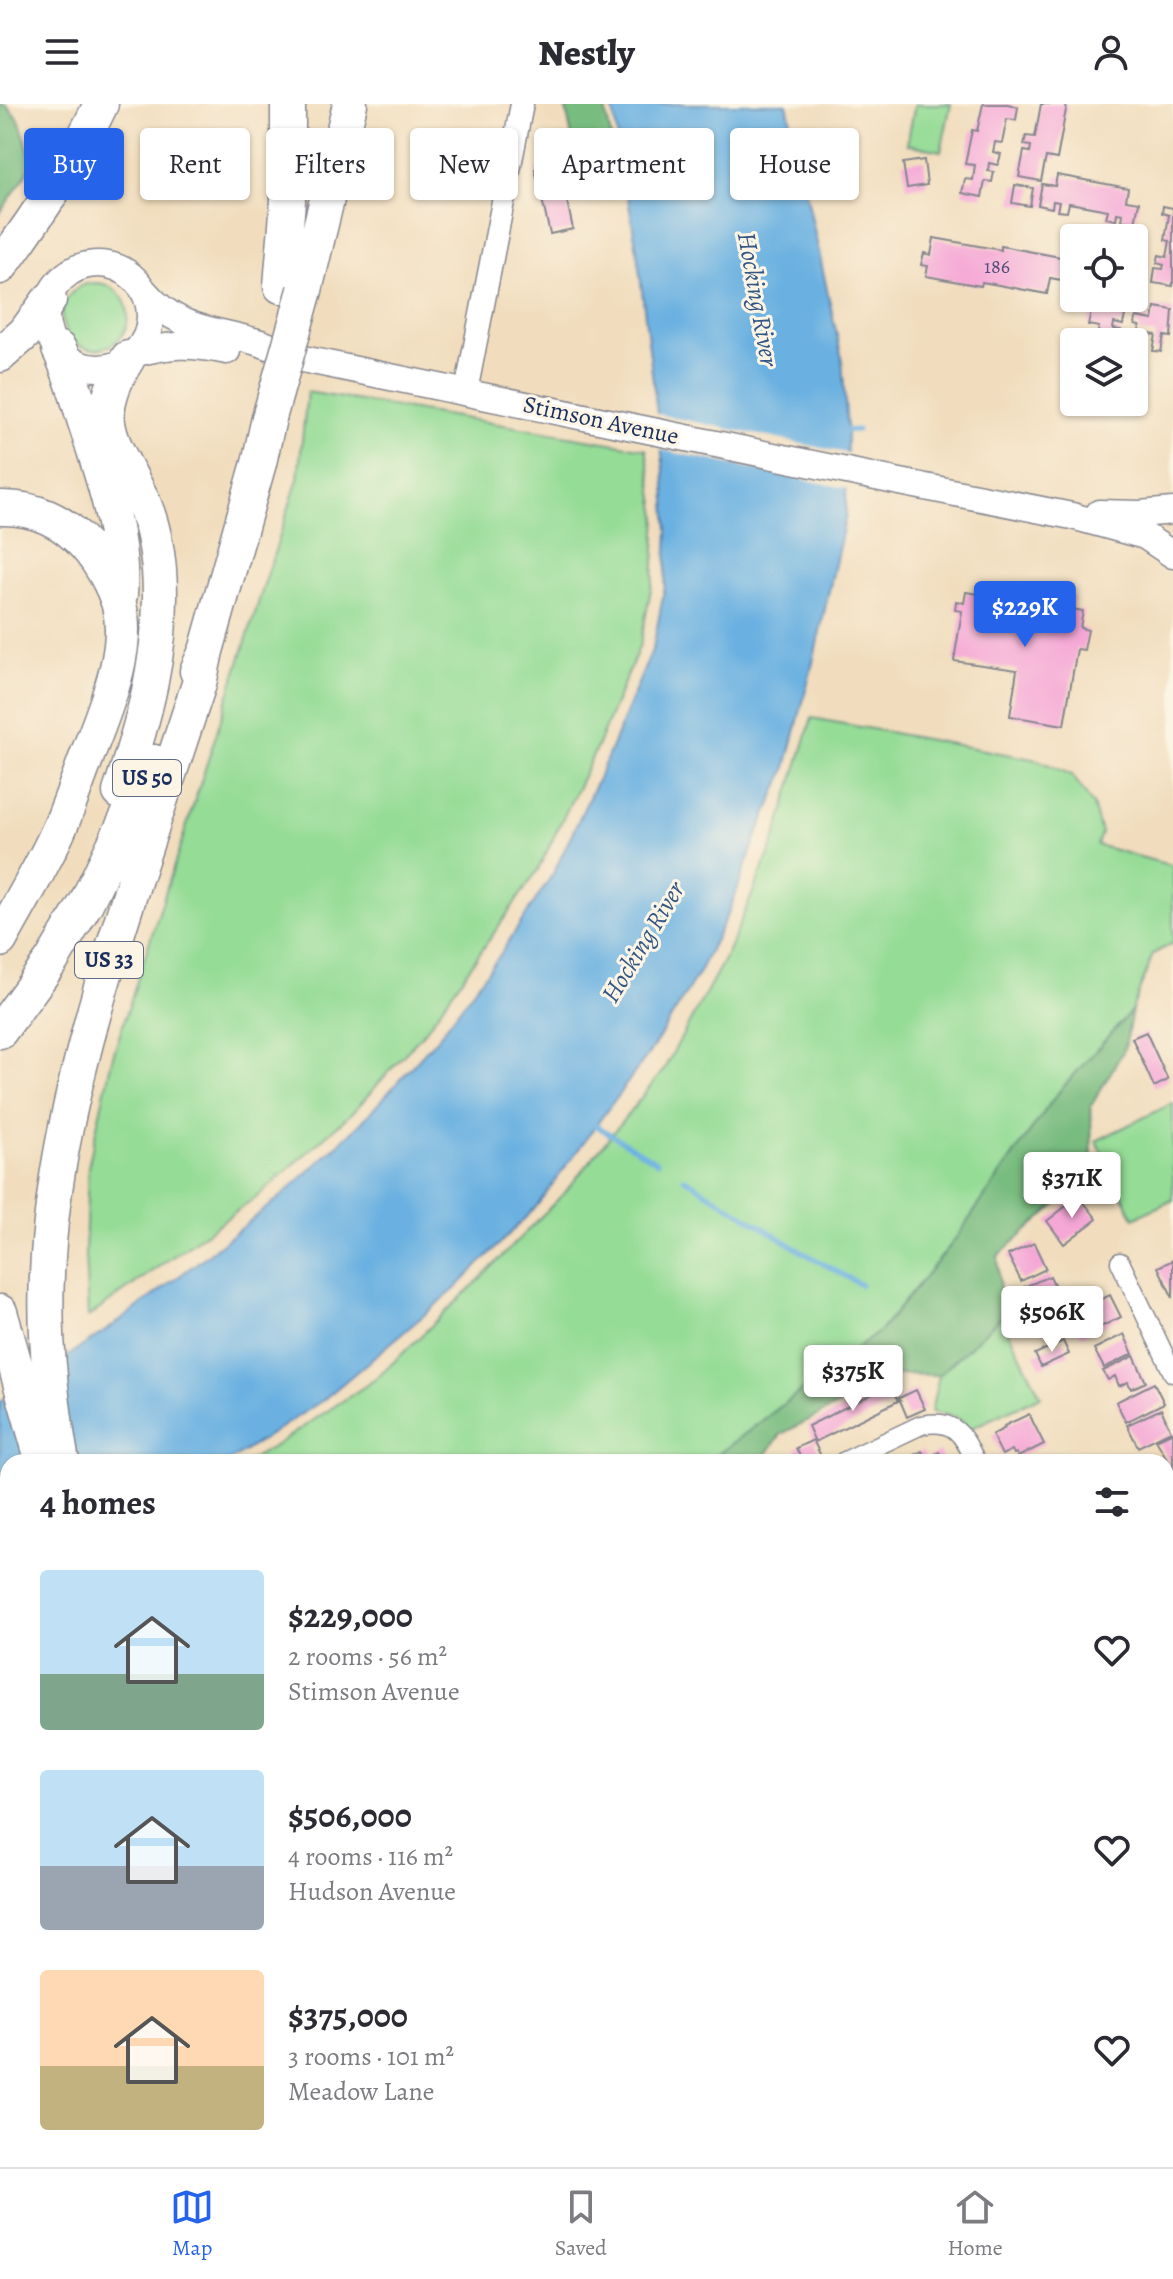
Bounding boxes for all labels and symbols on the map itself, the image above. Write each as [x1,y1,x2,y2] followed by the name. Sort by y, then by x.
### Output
[729,229,787,370] water label: Hocking River
[984,253,1010,280] house number: 186
[520,388,682,452] street label: Stimson Avenue
[969,581,1081,649] pin: $229K
[113,760,181,796] road number: US 50
[593,874,693,1009] water label: Hocking River
[75,942,143,978] road number: US 33
[1016,1152,1128,1220] pin: $371K
[996,1286,1108,1354] pin: $506K
[797,1345,909,1413] pin: $375K

